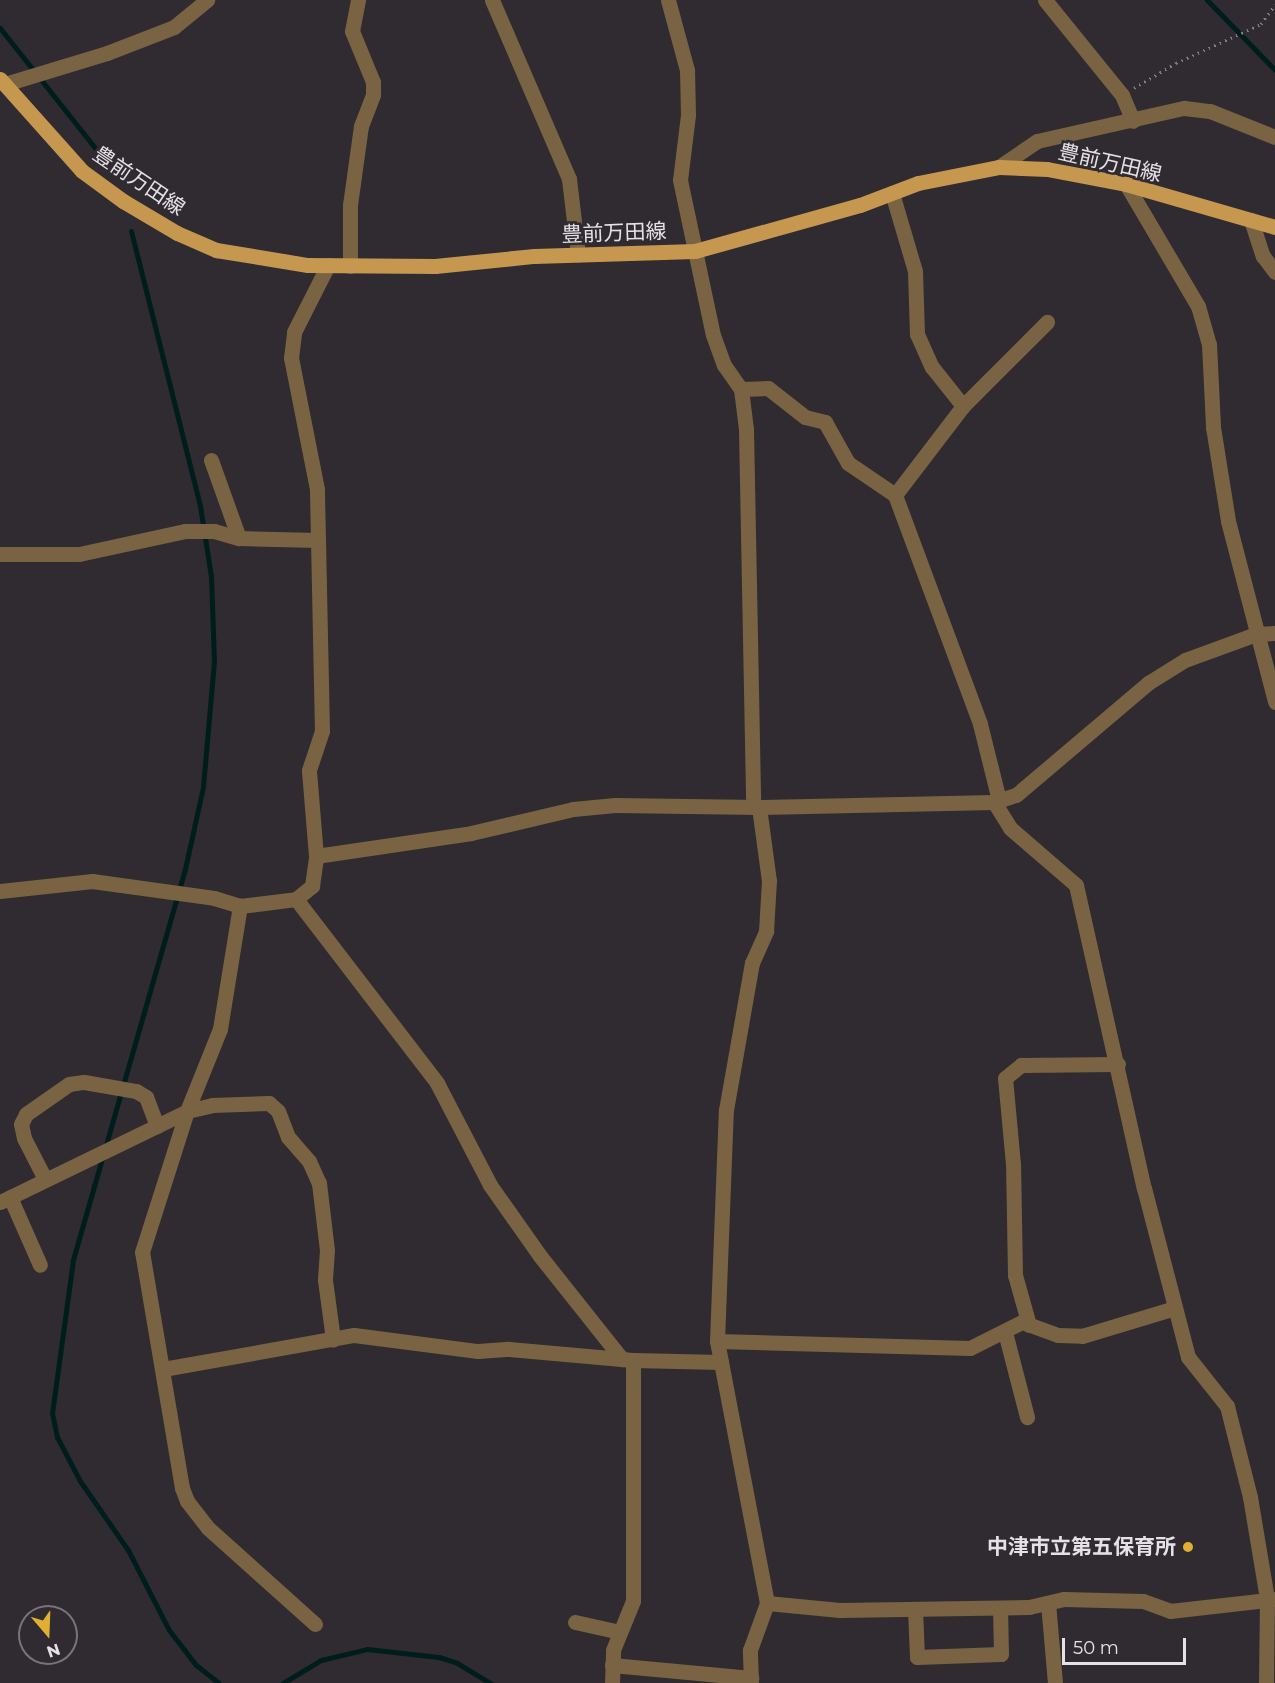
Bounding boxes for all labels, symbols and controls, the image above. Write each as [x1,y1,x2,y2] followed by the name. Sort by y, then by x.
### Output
[1056,139,1164,187] street label: 豊前万田線
[88,141,190,221] street label: 豊前万田線
[561,219,667,247] street label: 豊前万田線
[987,1534,1176,1560] place label: 中津市立第五保育所
[1181,1540,1195,1554] marker: 中津市立第五保育所
[18,1605,78,1665] north arrow
[1065,1626,1190,1664] scale bar
[1073,1637,1119,1659] text: 50 m
[44,1640,63,1662] text: N

